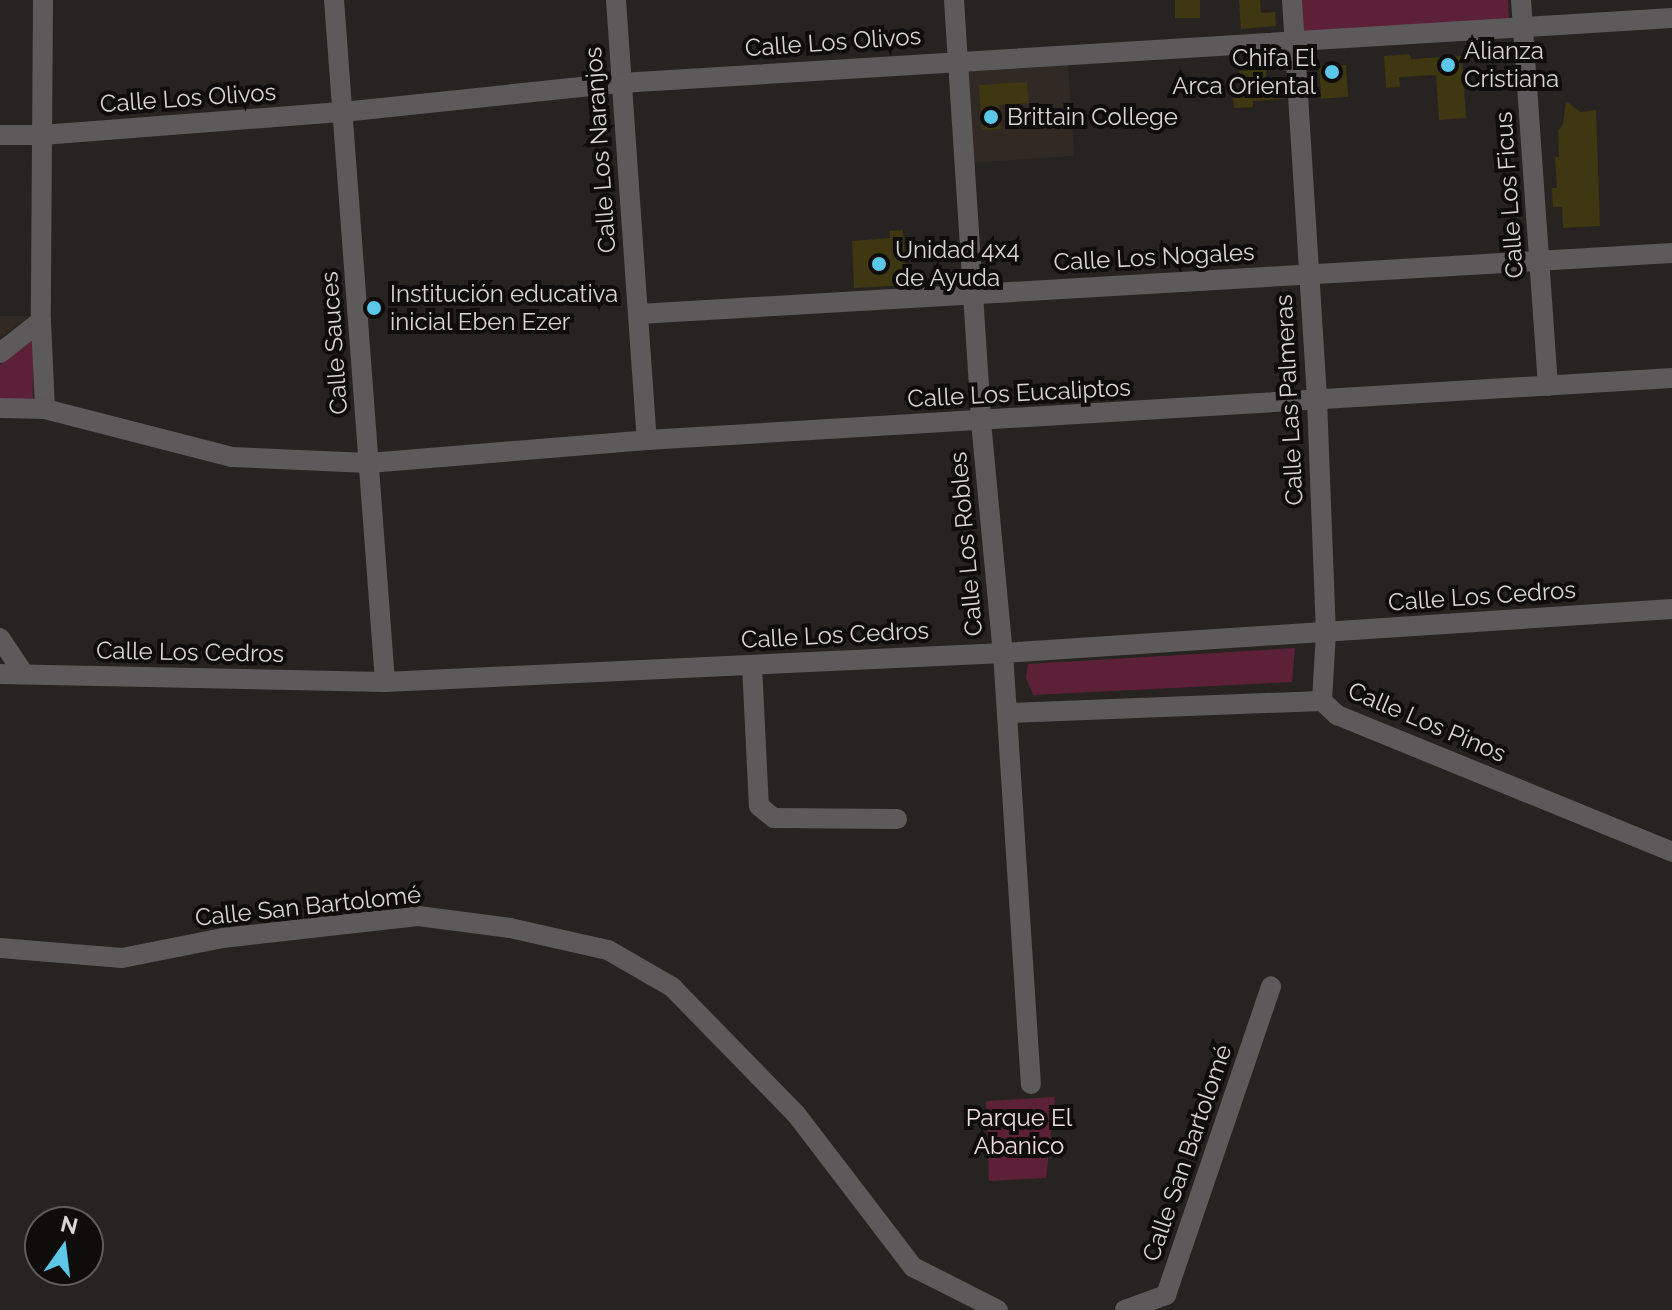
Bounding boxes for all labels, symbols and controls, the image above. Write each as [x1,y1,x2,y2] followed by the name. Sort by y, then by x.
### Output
[744,21,922,63] street label: Calle Los Olivos
[1464,37,1559,93] place label: Alianza Cristiana
[1172,44,1316,100] place label: Chifa El Arca Oriental
[578,46,622,254] street label: Calle Los Naranjos
[1439,56,1457,74] marker: Alianza Cristiana
[1323,63,1341,81] marker: Chifa El Arca Oriental
[99,77,277,119] street label: Calle Los Olivos
[1007,103,1178,131] place label: Brittain College
[982,108,1000,126] marker: Brittain College
[1489,111,1529,279] street label: Calle Los Ficus
[895,236,1020,292] place label: Unidad 4x4 de Ayuda
[1053,237,1255,277] street label: Calle Los Nogales
[870,255,888,273] marker: Unidad 4x4 de Ayuda
[315,270,353,416] street label: Calle Sauces
[390,280,618,336] place label: Institución educativa inicial Eben Ezer
[1269,294,1309,506] street label: Calle Las Palmeras
[365,299,383,317] marker: Institución educativa inicial Eben Ezer
[907,373,1131,413] street label: Calle Los Eucaliptos
[944,451,988,637] street label: Calle Los Robles
[1387,575,1577,617] street label: Calle Los Cedros
[740,616,930,654] street label: Calle Los Cedros
[96,636,284,668] street label: Calle Los Cedros
[1344,676,1510,768] street label: Calle Los Pinos
[194,880,422,932] street label: Calle San Bartolomé
[1136,1041,1238,1265] street label: Calle San Bartolomé
[966,1104,1072,1160] park label: Parque El Abanico
[24,1206,104,1286] north arrow
[58,1210,81,1239] text: N

